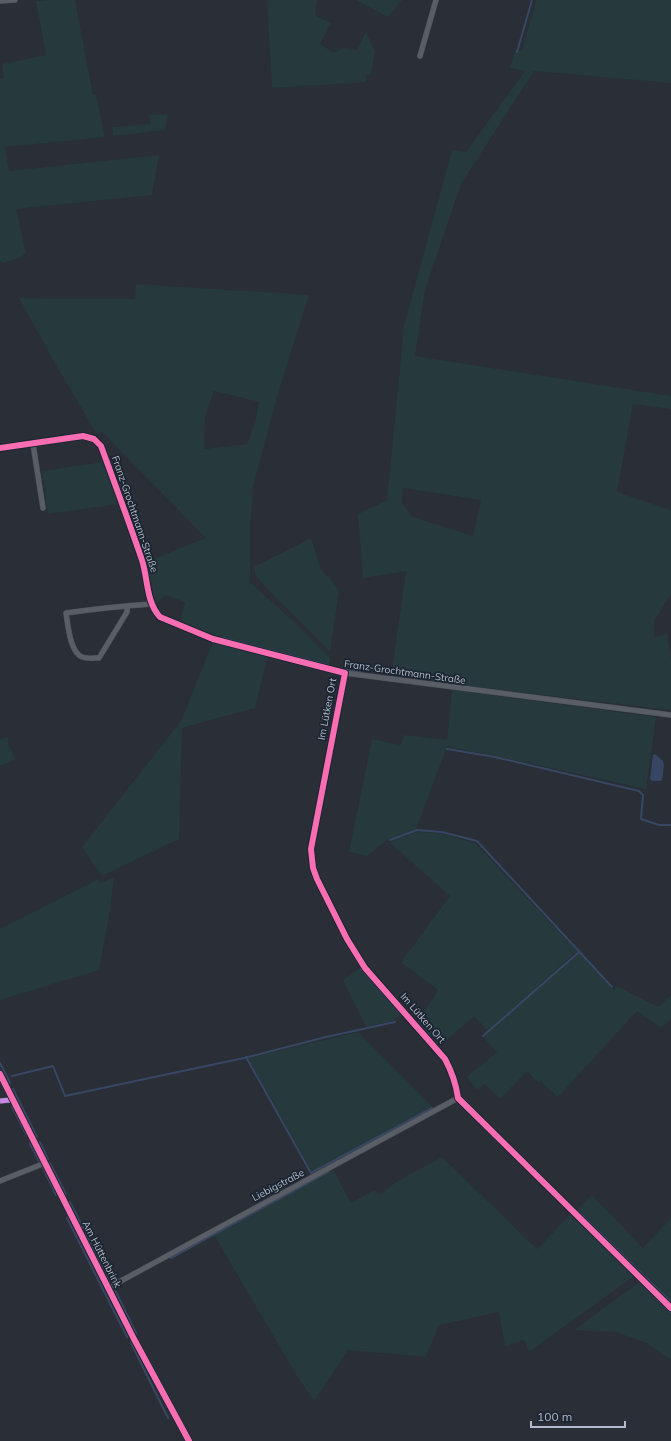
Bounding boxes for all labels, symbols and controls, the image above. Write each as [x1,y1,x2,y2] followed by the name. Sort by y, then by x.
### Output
[109,454,161,574] street label: Franz-Grochtmann-Straße
[343,657,467,687] street label: Franz-Grochtmann-Straße
[315,677,339,741] street label: Im Lütken Ort
[398,990,449,1046] street label: Im Lütken Ort
[250,1166,306,1204] street label: Liebigstraße
[80,1218,125,1290] street label: Am Hüttenbrink
[531,1403,625,1429] scale bar
[537,1409,572,1424] text: 100 m

